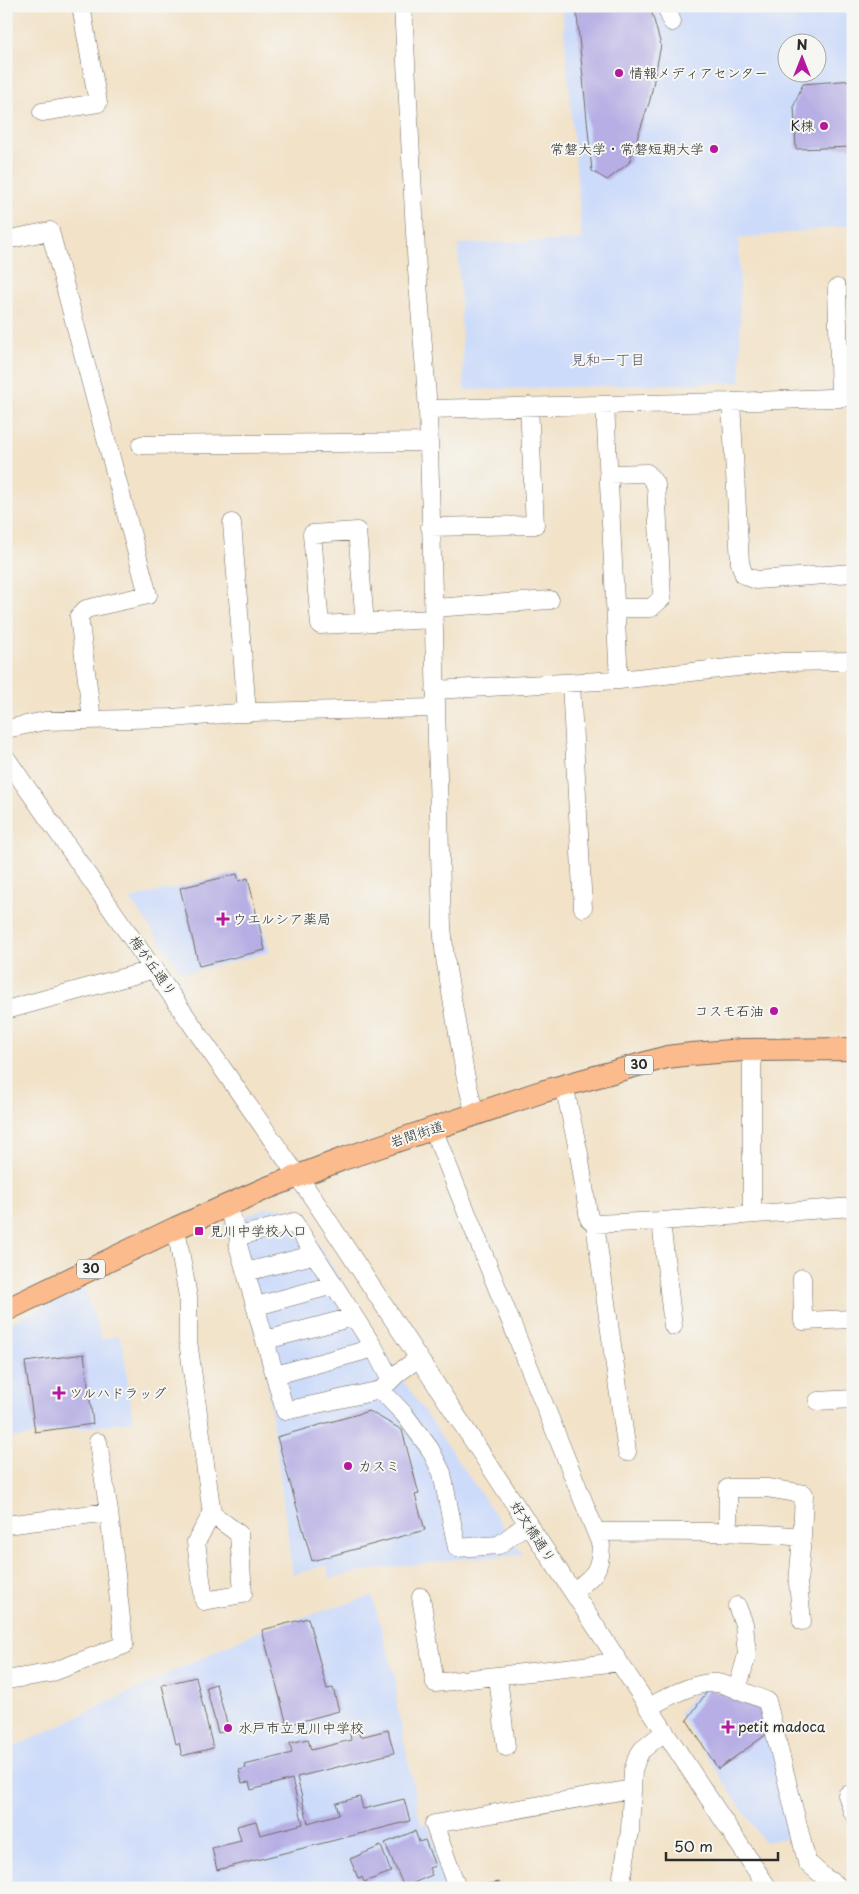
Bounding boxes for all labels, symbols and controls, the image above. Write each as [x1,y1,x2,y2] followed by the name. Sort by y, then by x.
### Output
[776,32,826,82] north arrow
[796,34,808,55] text: N
[629,62,768,83] place label: 情報メディアセンター
[613,67,625,79] marker: 情報メディアセンター
[790,115,815,136] place label: K棟
[818,120,830,132] marker: K棟
[550,138,704,159] place label: 常磐大学・常磐短期大学
[708,143,720,155] marker: 常磐大学・常磐短期大学
[570,347,646,370] district label: 見和一丁目
[233,908,331,929] place label: ウエルシア薬局
[217,913,229,925] marker: ウエルシア薬局
[125,931,182,1000] street label: 梅が丘通り
[695,1000,764,1021] place label: コスモ石油
[768,1005,780,1017] marker: コスモ石油
[625,1056,653,1074] road number: 30
[387,1115,447,1152] street label: 岩間街道
[209,1220,307,1241] place label: 見川中学校入口
[193,1225,205,1237] marker: 見川中学校入口
[77,1260,105,1278] road number: 30
[69,1382,166,1403] place label: ツルハドラッグ
[53,1387,65,1399] marker: ツルハドラッグ
[358,1455,400,1476] place label: カスミ
[342,1460,354,1472] marker: カスミ
[506,1497,561,1567] street label: 好文橋通り
[738,1716,826,1737] place label: petit madoca
[238,1717,364,1738] place label: 水戸市立見川中学校
[722,1721,734,1733] marker: petit madoca
[222,1722,234,1734] marker: 水戸市立見川中学校
[666,1829,779,1861] scale bar
[674,1834,713,1857] text: 50 m

